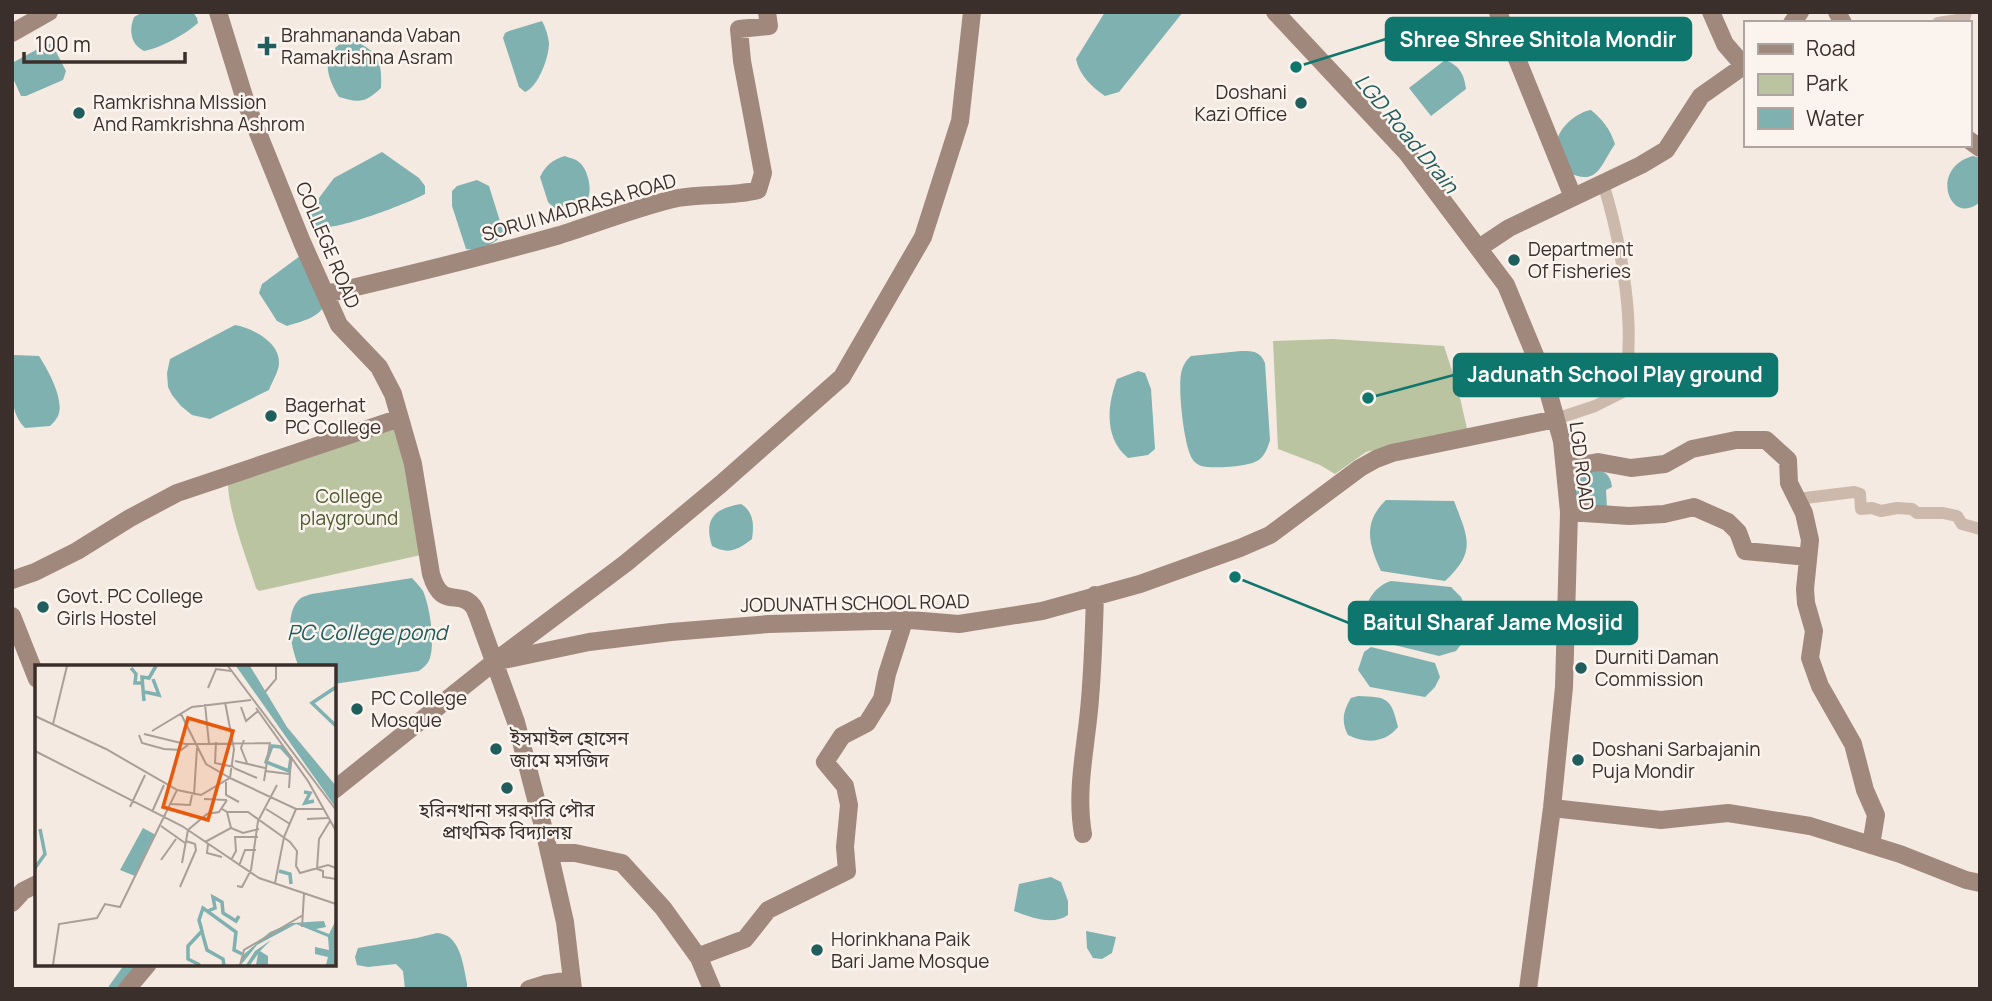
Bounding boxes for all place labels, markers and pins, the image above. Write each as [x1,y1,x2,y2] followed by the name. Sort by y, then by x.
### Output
[1386,18,1691,60] callout: Shree Shree Shitola Mondir
[281,22,461,70] place label: Brahmananda Vaban Ramakrishna Asram
[259,38,275,54] marker: Brahmananda Vaban Ramakrishna Asram
[1194,79,1287,127] place label: Doshani Kazi Office
[93,89,305,137] place label: Ramkrishna MIssion And Ramkrishna Ashrom
[1293,95,1309,111] marker: Doshani Kazi Office
[71,105,87,121] marker: Ramkrishna MIssion And Ramkrishna Ashrom
[1528,236,1634,284] place label: Department Of Fisheries
[1506,252,1522,268] marker: Department Of Fisheries
[1454,354,1777,396] callout: Jadunath School Play ground
[285,392,381,440] place label: Bagerhat PC College
[263,408,279,424] marker: Bagerhat PC College
[57,583,203,631] place label: Govt. PC College Girls Hostel
[35,599,51,615] marker: Govt. PC College Girls Hostel
[1349,602,1637,644] callout: Baitul Sharaf Jame Mosjid
[1595,644,1719,692] place label: Durniti Daman Commission
[1573,660,1589,676] marker: Durniti Daman Commission
[371,685,467,733] place label: PC College Mosque
[349,701,365,717] marker: PC College Mosque
[509,725,629,773] place label: ইসমাইল হোসেন জামে মসজিদ
[1592,736,1760,784] place label: Doshani Sarbajanin Puja Mondir
[488,741,504,757] marker: ইসমাইল হোসেন জামে মসজিদ
[1570,752,1586,768] marker: Doshani Sarbajanin Puja Mondir
[499,780,515,796] marker: হরিনখানা সরকারি পৌর প্রাথমিক বিদ্যালয়
[418,797,596,845] place label: হরিনখানা সরকারি পৌর প্রাথমিক বিদ্যালয়
[831,926,989,974] place label: Horinkhana Paik Bari Jame Mosque
[809,942,825,958] marker: Horinkhana Paik Bari Jame Mosque

